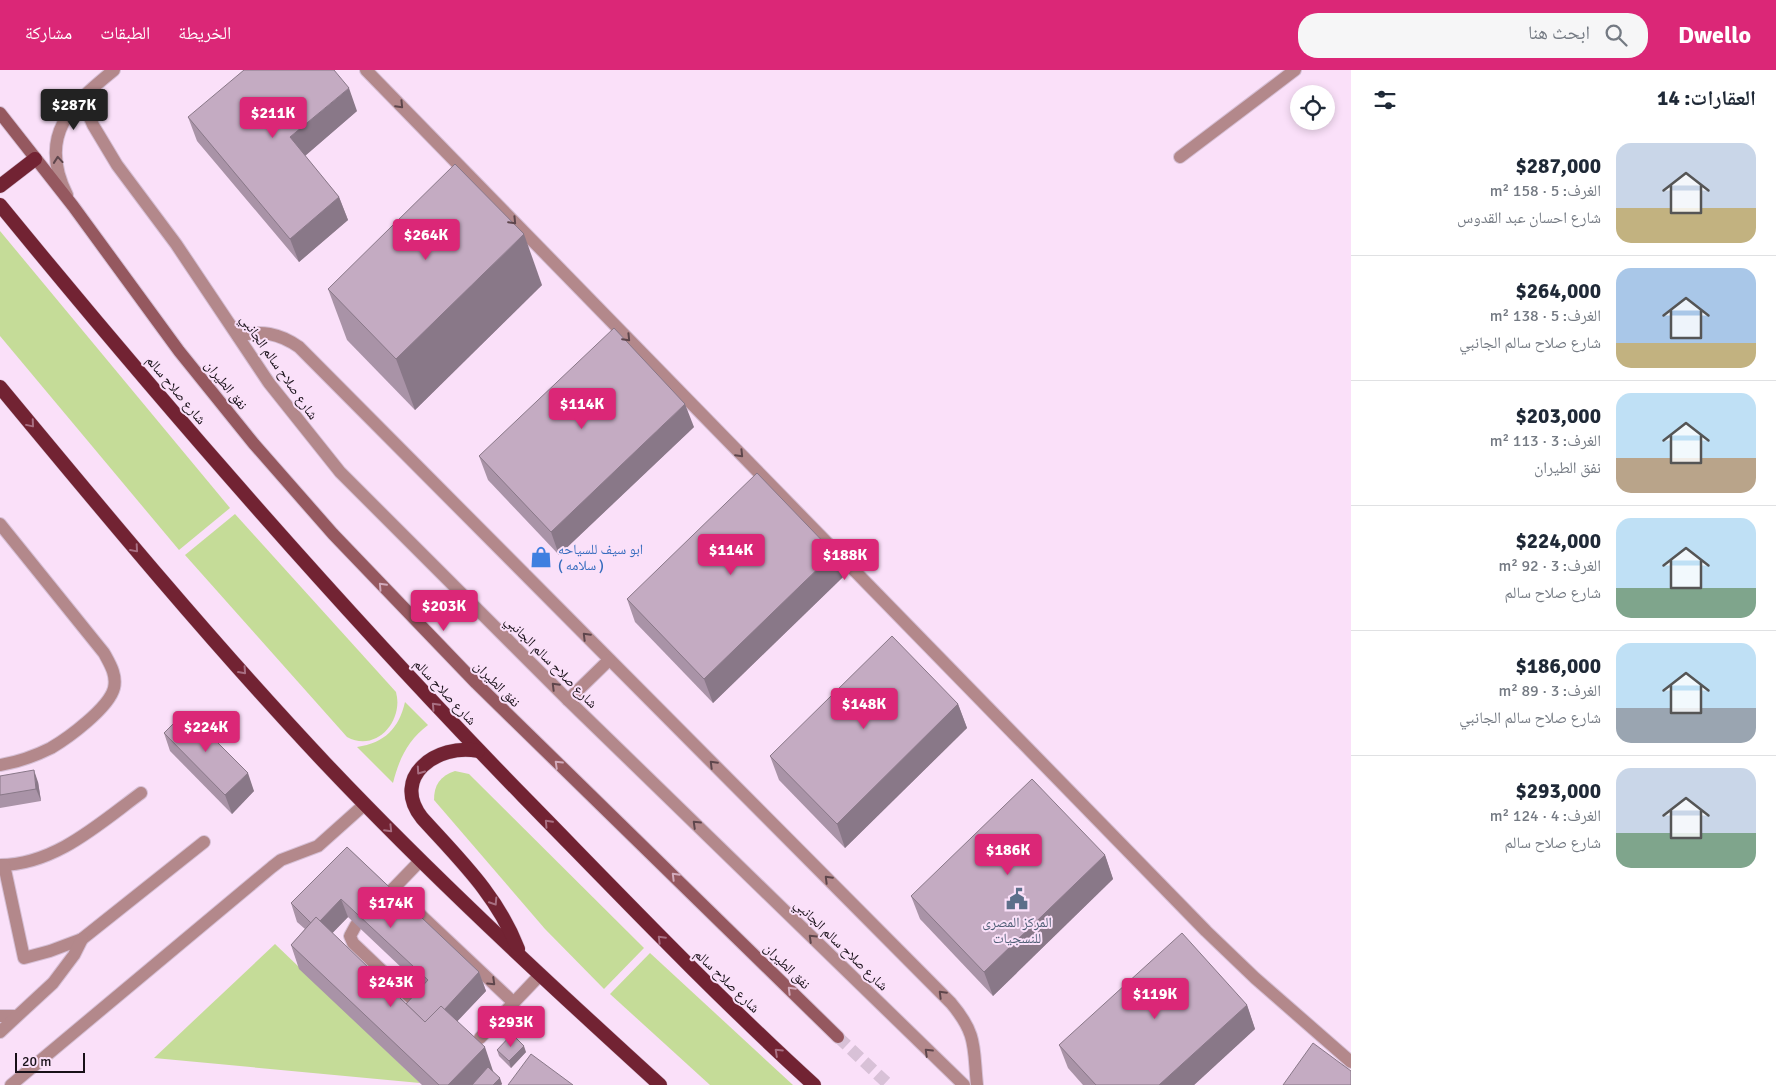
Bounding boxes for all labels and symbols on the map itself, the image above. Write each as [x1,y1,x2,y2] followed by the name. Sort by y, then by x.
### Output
[39,88,109,131] pin: $287K
[238,97,308,139] pin: $211K
[394,99,403,108] one-way arrow
[53,156,64,164] one-way arrow
[507,215,516,224] one-way arrow
[391,218,461,261] pin: $264K
[234,311,322,424] street label: شارع صلاح سالم الجانبي
[621,332,630,341] one-way arrow
[142,352,210,428] street label: شارع صلاح سالم
[200,357,251,414] street label: نفق الطيران
[547,388,617,430] pin: $114K
[26,419,35,428] one-way arrow
[734,448,743,457] one-way arrow
[696,534,766,576] pin: $114K
[810,538,880,581] pin: $188K
[558,541,643,574] place label: ابو سيف للسياحه ( سلامه )
[129,544,138,553] one-way arrow
[528,544,554,570] shop icon: ابو سيف للسياحه ( سلامه )
[379,583,388,592] one-way arrow
[409,590,479,632] pin: $203K
[499,612,601,714] street label: شارع صلاح سالم الجانبي
[583,633,592,642] one-way arrow
[409,655,480,729] street label: شارع صلاح سالم
[470,657,524,712] street label: نفق الطيران
[237,665,246,674] one-way arrow
[551,683,560,692] one-way arrow
[829,688,899,730] pin: $148K
[432,702,441,711] one-way arrow
[171,710,241,753] pin: $224K
[554,761,563,770] one-way arrow
[710,761,719,770] one-way arrow
[417,765,426,775] one-way arrow
[545,819,554,828] one-way arrow
[692,821,701,830] one-way arrow
[383,823,392,832] one-way arrow
[973,834,1043,876] pin: $186K
[672,873,681,882] one-way arrow
[824,876,833,885] one-way arrow
[356,886,426,929] pin: $174K
[1004,886,1030,912] public building icon: المركز المصرى للنسجيات
[488,896,498,905] one-way arrow
[789,896,892,996] street label: شارع صلاح سالم الجانبي
[982,914,1052,947] place label: المركز المصرى للنسجيات
[809,935,818,944] one-way arrow
[658,936,667,945] one-way arrow
[760,939,814,994] street label: نفق الطيران
[690,946,763,1017] street label: شارع صلاح سالم
[356,966,426,1008] pin: $243K
[487,976,496,985] one-way arrow
[1120,978,1190,1020] pin: $119K
[787,987,796,996] one-way arrow
[939,991,948,1000] one-way arrow
[476,1006,546,1048] pin: $293K
[775,1049,784,1058] one-way arrow
[925,1049,934,1058] one-way arrow
[15,1050,85,1073] scale bar

